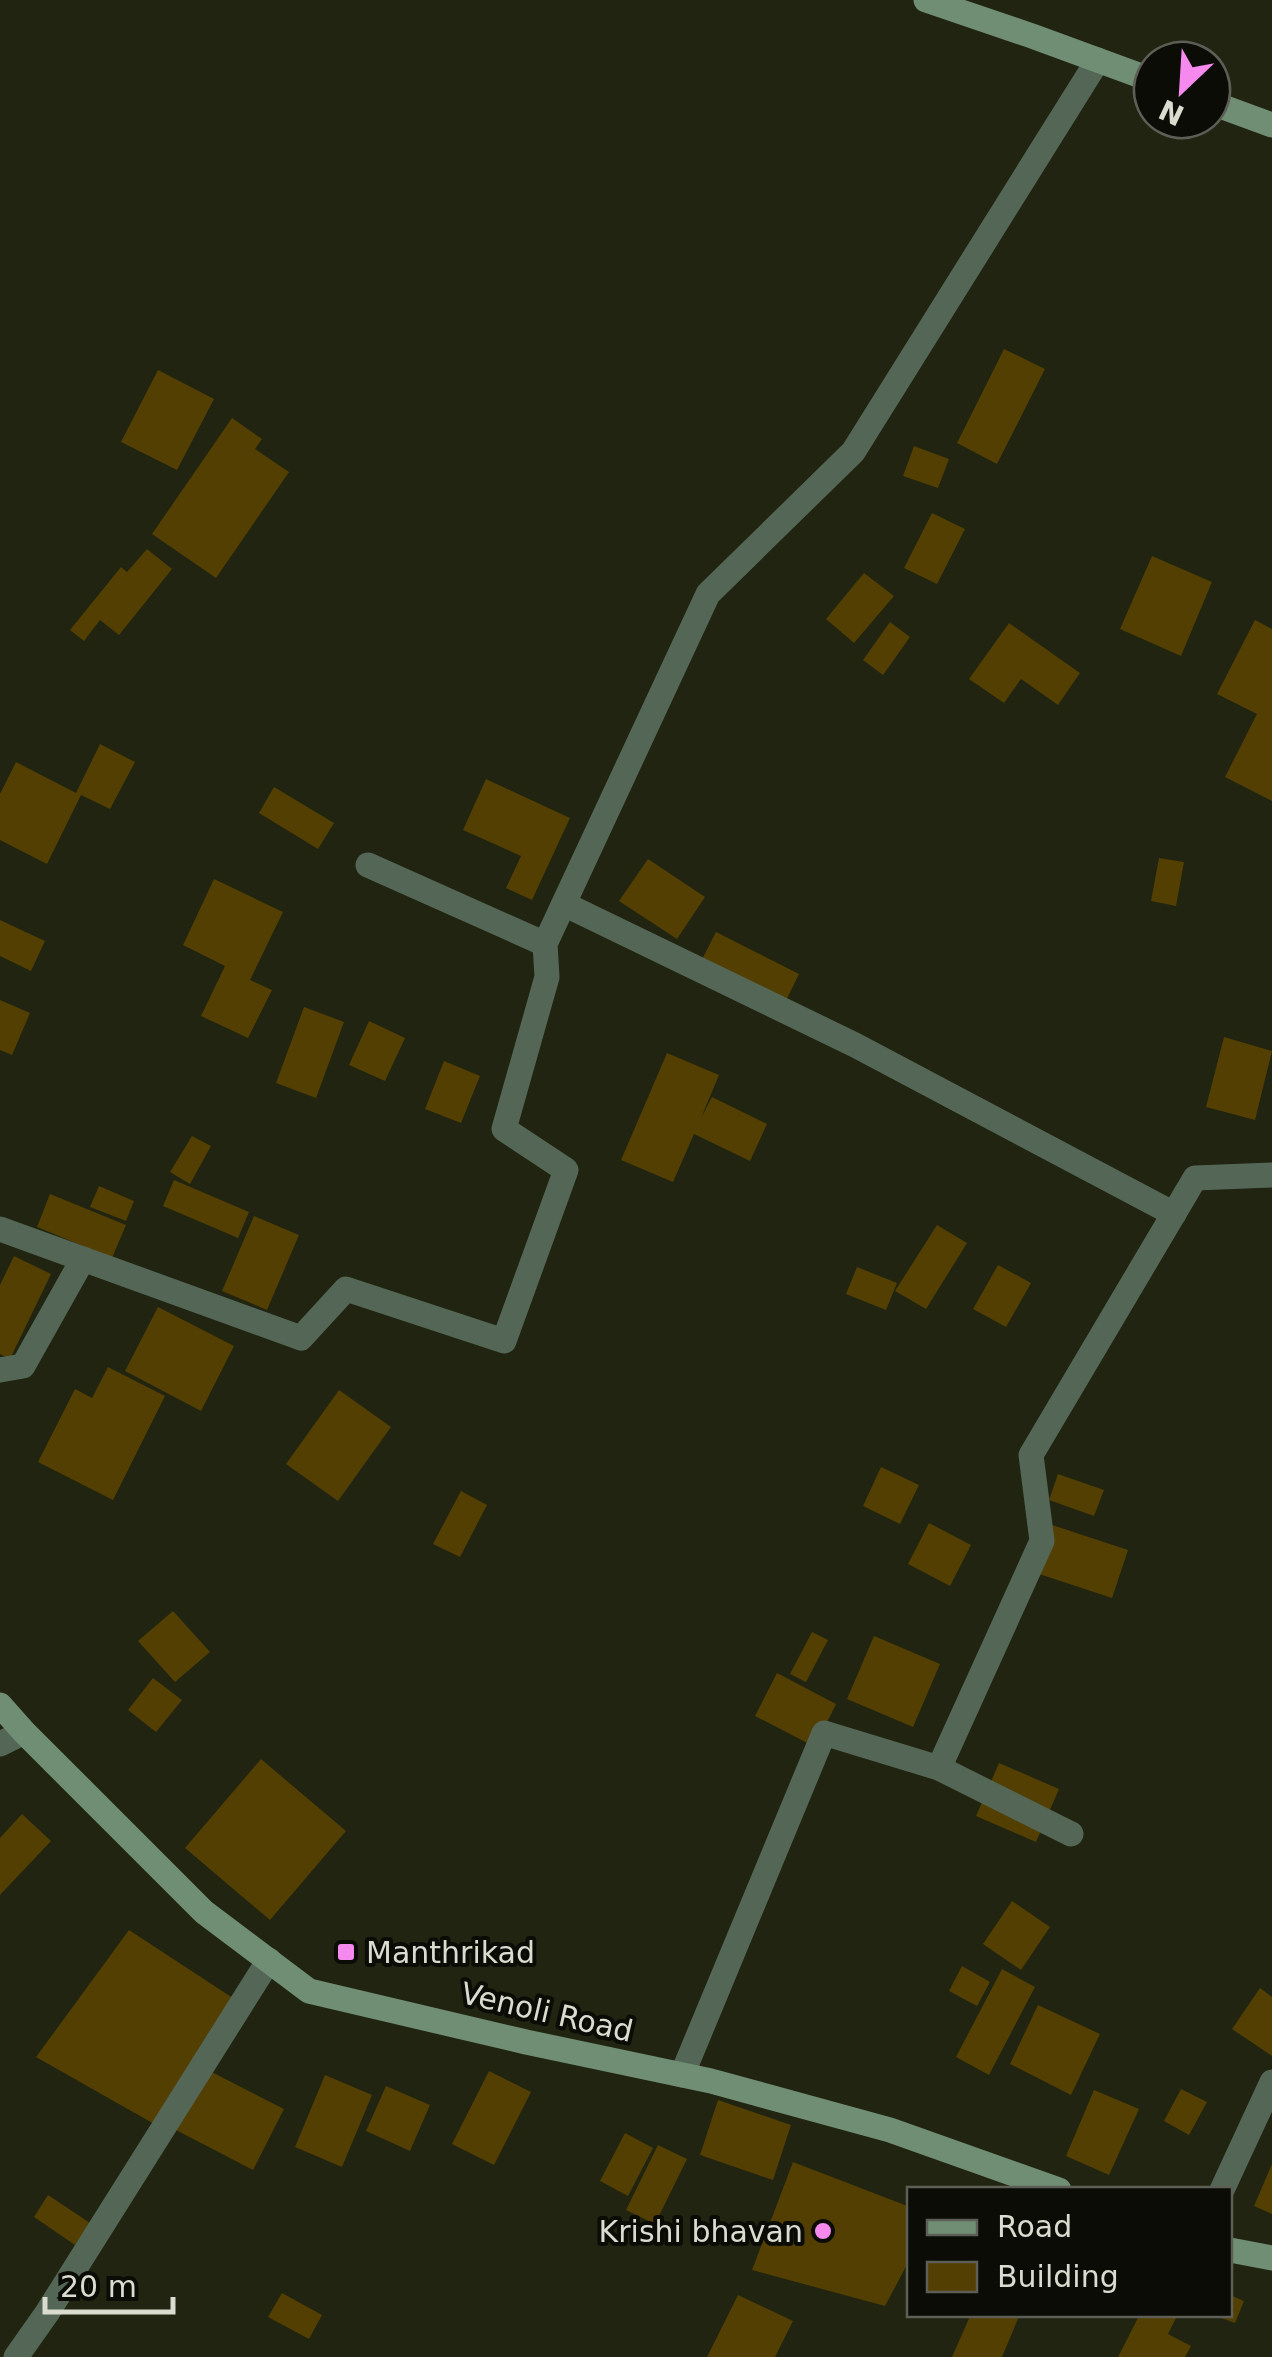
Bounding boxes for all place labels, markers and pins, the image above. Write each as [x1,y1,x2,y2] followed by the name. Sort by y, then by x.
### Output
[366,1935,535,1970] place label: Manthrikad
[335,1941,357,1963] marker: Manthrikad
[599,2214,803,2249] place label: Krishi bhavan
[812,2220,834,2242] marker: Krishi bhavan

